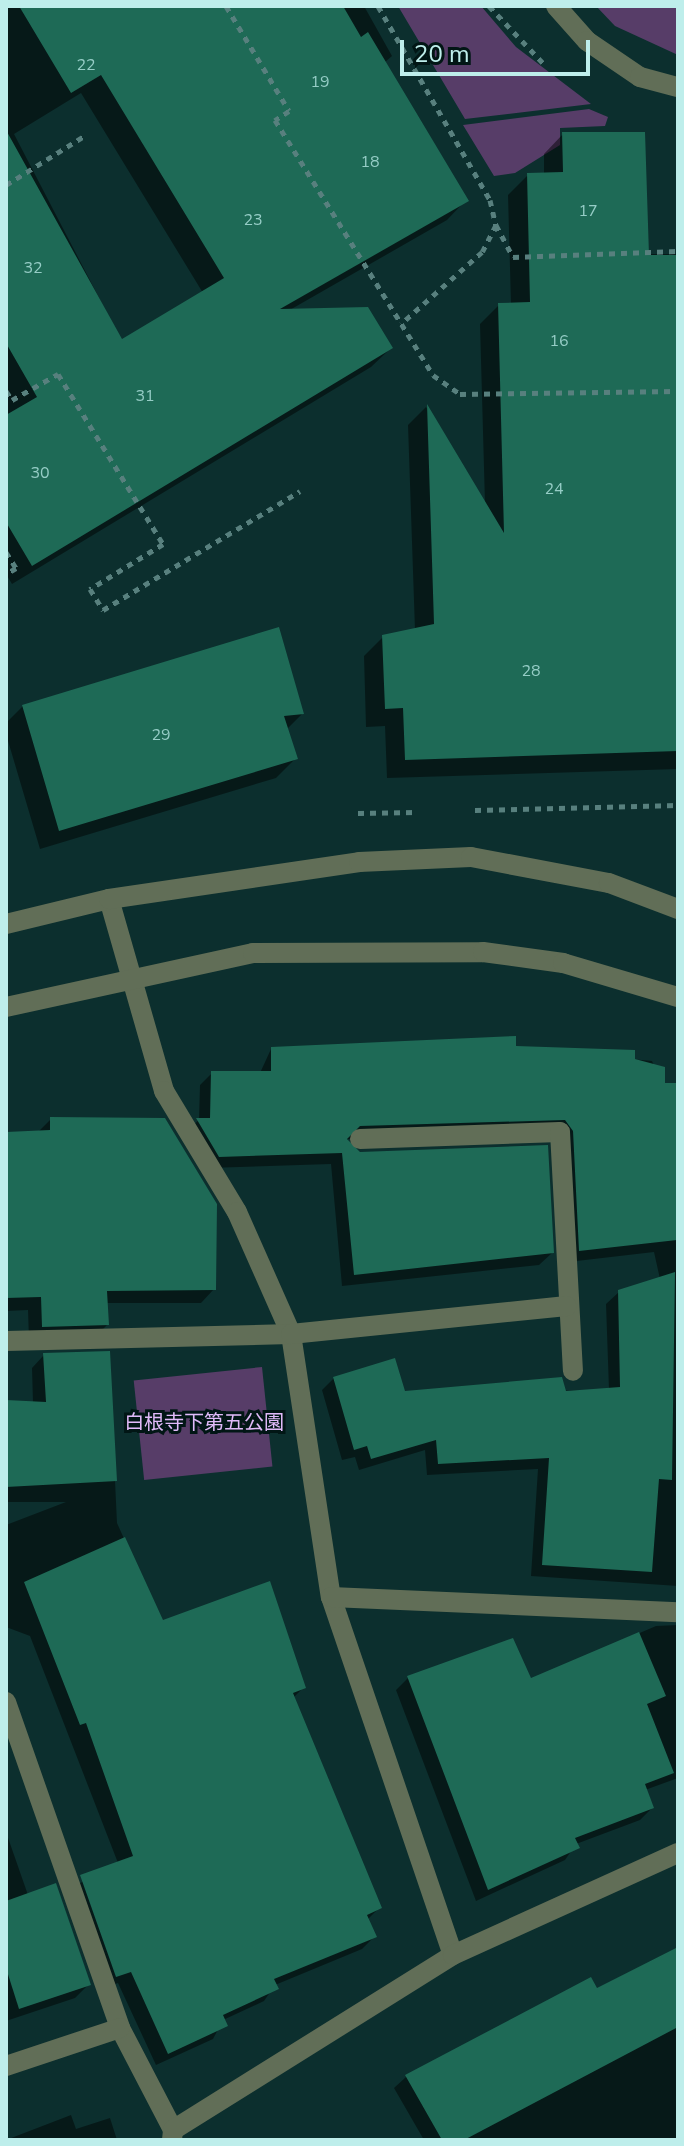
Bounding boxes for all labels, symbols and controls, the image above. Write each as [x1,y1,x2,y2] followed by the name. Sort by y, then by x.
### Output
[404,24,594,74] scale bar
[414,38,470,70] text: 20 m
[76,55,96,75] house number: 22
[310,72,330,92] house number: 19
[360,152,380,172] house number: 18
[578,201,598,221] house number: 17
[243,210,263,230] house number: 23
[23,258,43,278] house number: 32
[549,331,569,351] house number: 16
[135,386,155,406] house number: 31
[30,463,50,483] house number: 30
[544,479,564,499] house number: 24
[521,661,541,681] house number: 28
[151,725,171,745] house number: 29
[124,1410,284,1434] park label: 白根寺下第五公園

